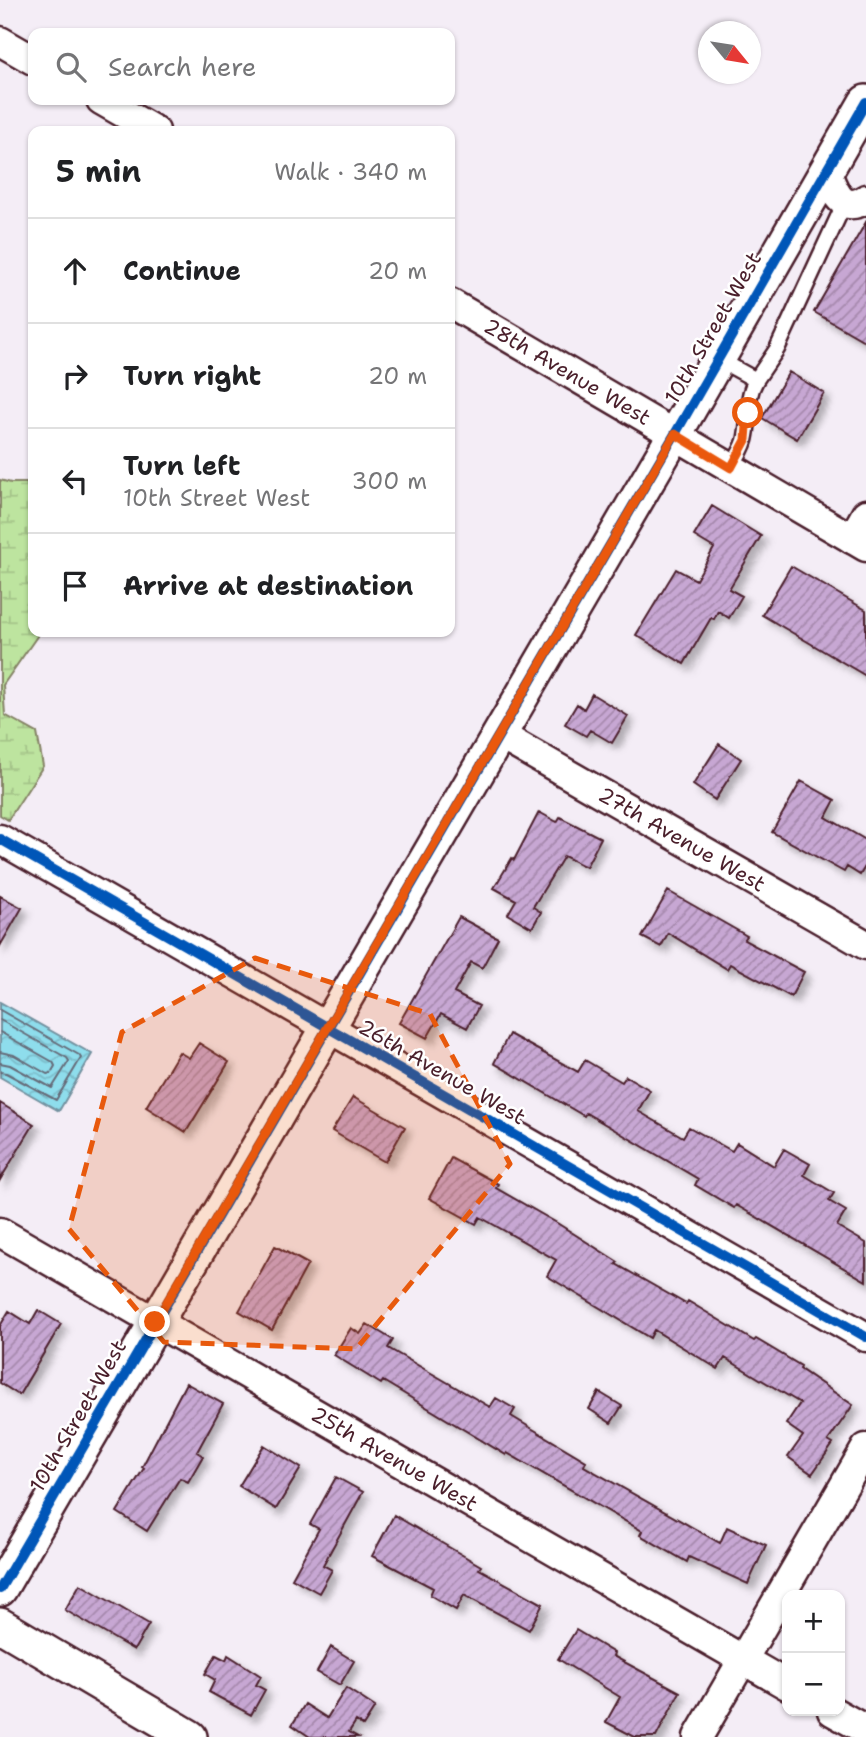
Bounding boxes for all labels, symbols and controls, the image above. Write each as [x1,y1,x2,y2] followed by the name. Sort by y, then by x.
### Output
[698,21,761,84] north arrow
[28,28,455,105] search box
[52,48,90,86] icon: search
[108,49,257,84] text: Search here
[56,151,141,192] text: 5 min
[274,157,427,187] text: Walk · 340 m
[658,247,768,409] street label: 10th Street West
[56,252,94,290] icon: ahead
[123,253,241,288] text: Continue
[368,256,427,286] text: 20 m
[479,312,656,432] street label: 28th Avenue West
[56,357,94,395] icon: right
[123,358,261,393] text: Turn right
[368,361,427,391] text: 20 m
[732,397,763,428] route start
[123,448,240,483] text: Turn left
[56,462,94,500] icon: left
[352,466,427,496] text: 300 m
[123,483,310,513] text: 10th Street West
[56,567,94,605] icon: arrive
[123,568,413,603] text: Arrive at destination
[593,781,770,898] street label: 27th Avenue West
[353,1013,531,1131] street label: 26th Avenue West
[139,1306,170,1337] route end
[23,1335,133,1497] street label: 10th Street West
[306,1400,483,1518] street label: 25th Avenue West
[782,1590,845,1716] map controls
[782,1590,845,1653] button: +
[782,1653,845,1716] button: −

